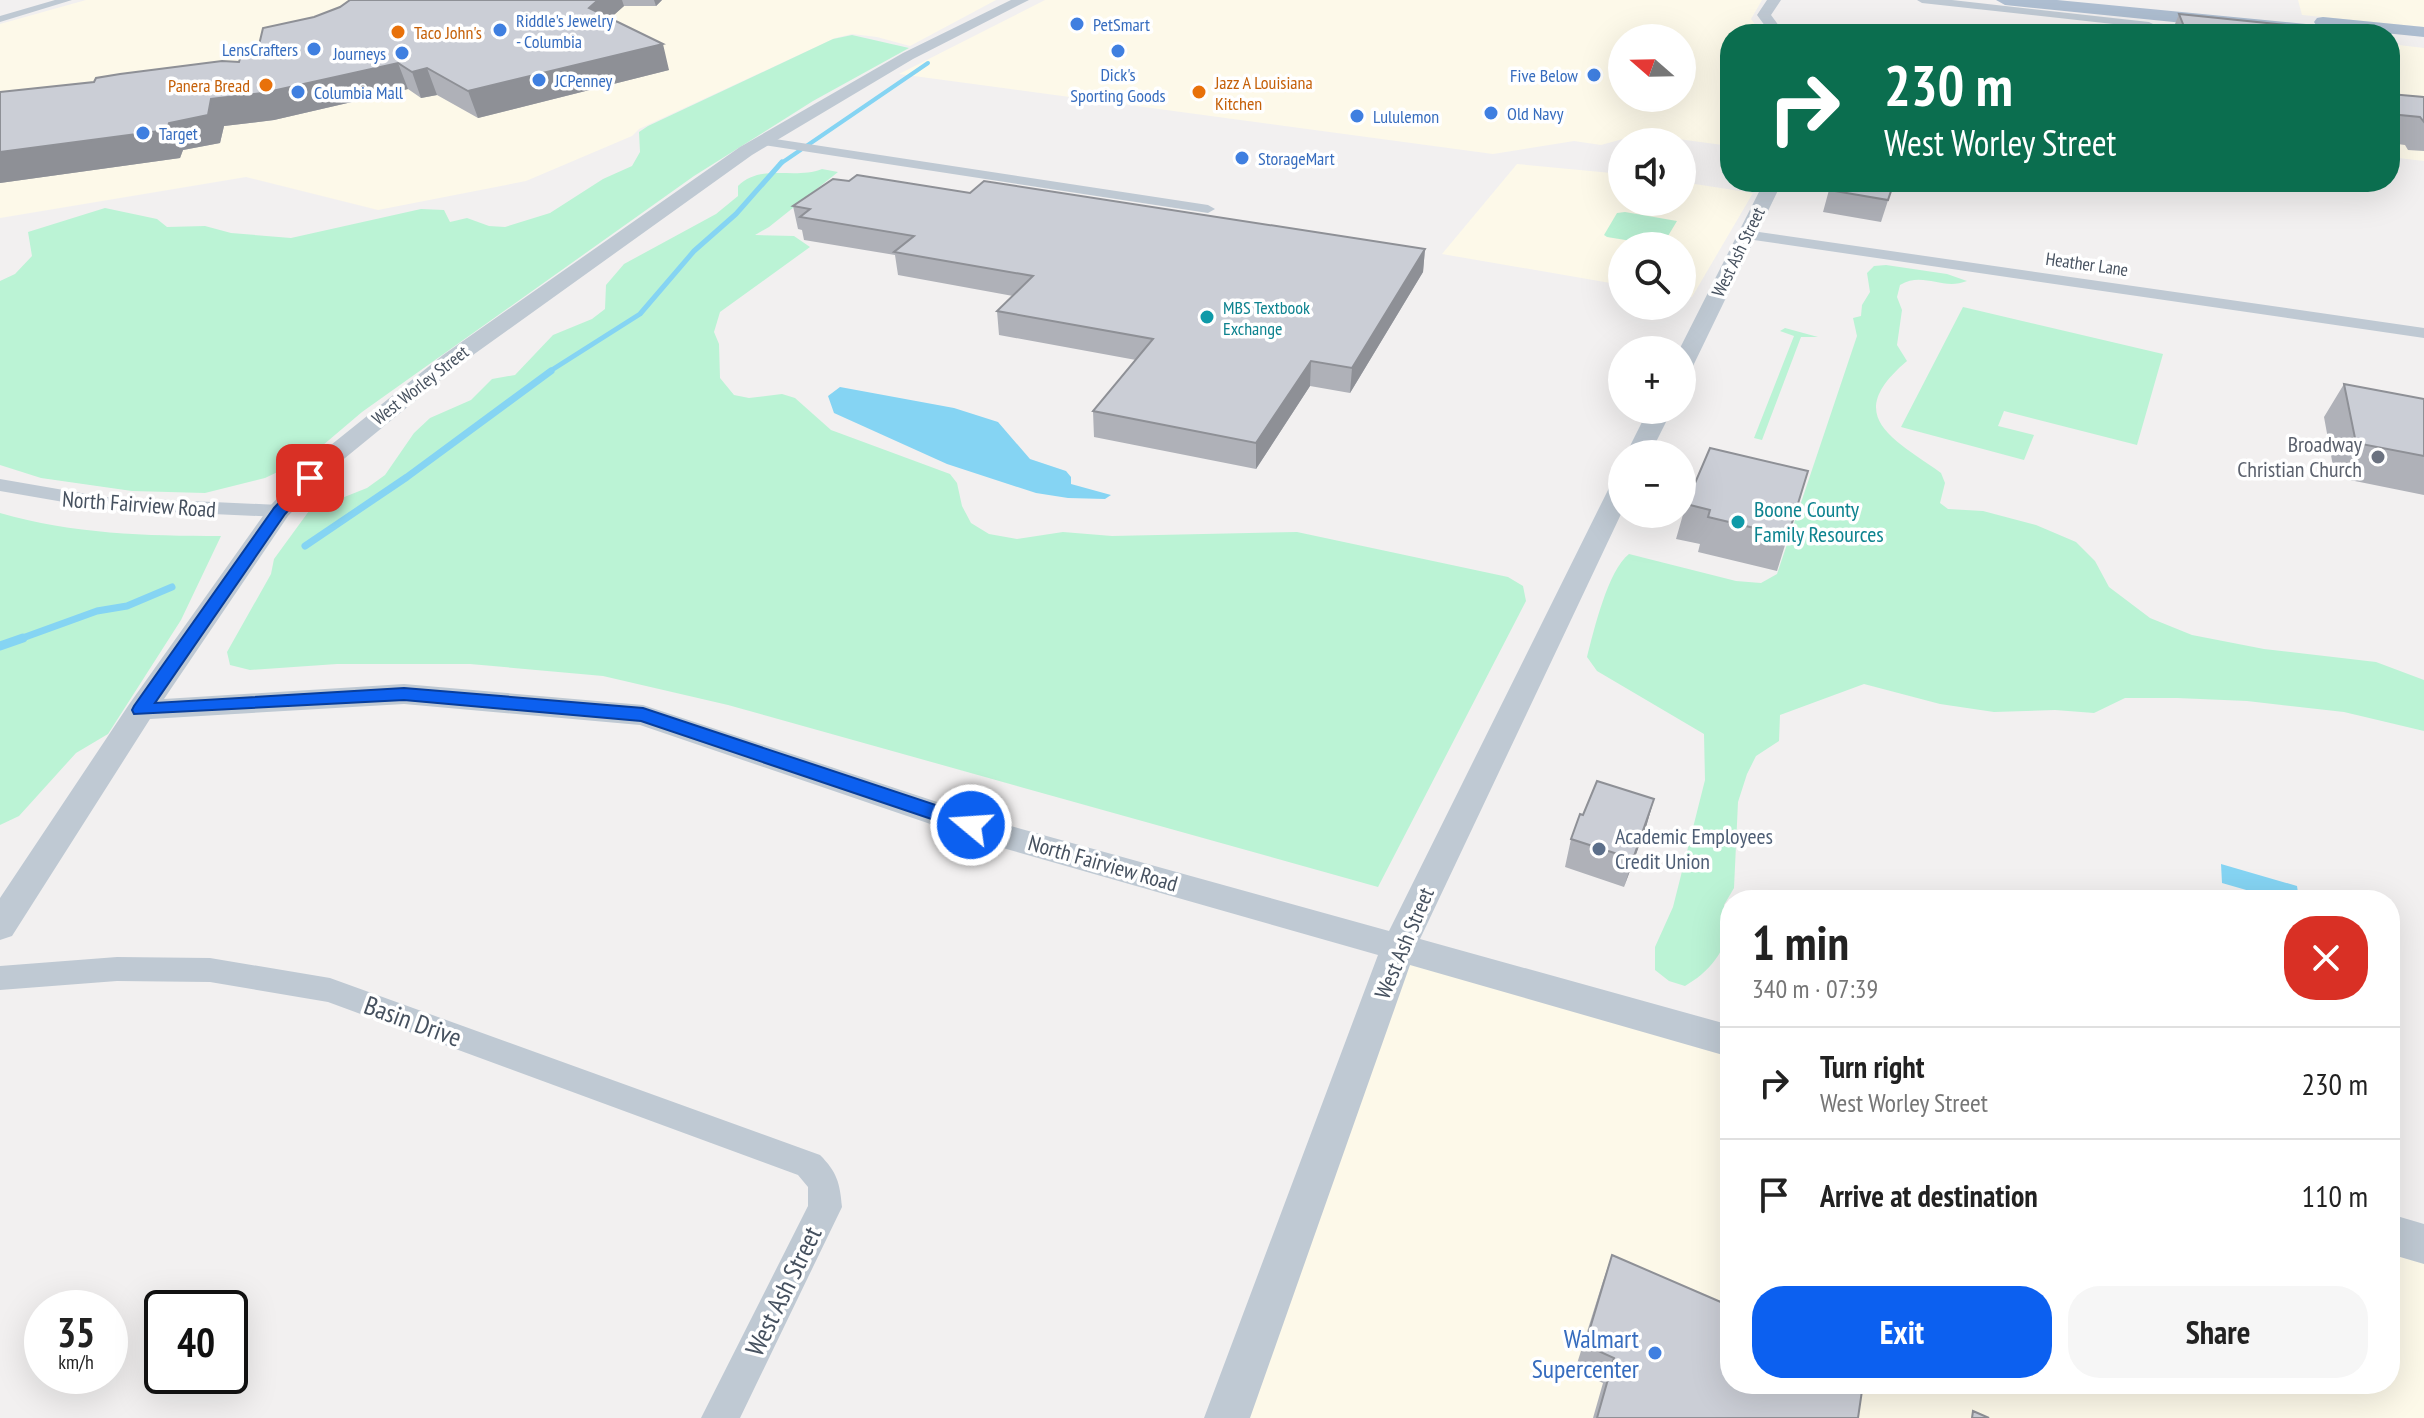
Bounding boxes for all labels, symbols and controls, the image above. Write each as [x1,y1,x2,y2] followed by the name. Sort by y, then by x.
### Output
[516,9,613,53] place label: Riddle's Jewelry - Columbia
[1093,13,1150,36] place label: PetSmart
[1068,15,1086,33] marker: PetSmart
[414,21,482,44] place label: Taco John's
[491,21,509,39] marker: Riddle's Jewelry - Columbia
[389,23,407,41] marker: Taco John's
[1608,24,1696,112] north arrow
[1608,24,1696,528] map controls
[222,38,298,61] place label: LensCrafters
[305,40,323,58] marker: LensCrafters
[332,42,386,65] place label: Journeys
[1109,42,1127,60] marker: Dick's Sporting Goods
[393,44,411,62] marker: Journeys
[1884,49,2013,121] text: 230 m
[1752,56,1856,160] icon: right
[1070,63,1166,107] place label: Dick's Sporting Goods
[1510,64,1578,87] place label: Five Below
[1585,66,1603,84] marker: Five Below
[554,69,613,92] place label: JCPenney
[530,71,548,89] marker: JCPenney
[1214,71,1313,115] place label: Jazz A Louisiana Kitchen
[168,74,250,97] place label: Panera Bread
[257,76,275,94] marker: Panera Bread
[314,81,404,104] place label: Columbia Mall
[289,83,307,101] marker: Columbia Mall
[1190,83,1208,101] marker: Jazz A Louisiana Kitchen
[1507,102,1564,125] place label: Old Navy
[1482,104,1500,122] marker: Old Navy
[1373,105,1439,128] place label: Lululemon
[1348,107,1366,125] marker: Lululemon
[1884,119,2117,166] text: West Worley Street
[159,122,198,145] place label: Target
[134,124,152,142] marker: Target
[1608,128,1696,216] button: sound
[1258,147,1335,170] place label: StorageMart
[1233,149,1251,167] marker: StorageMart
[1706,203,1770,301] street label: West Ash Street
[1608,232,1696,320] button: search
[2044,247,2130,281] street label: Heather Lane
[1223,296,1310,340] place label: MBS Textbook Exchange
[1198,308,1216,326] marker: MBS Textbook Exchange
[1608,336,1696,424] button: +
[367,340,473,430] street label: West Worley Street
[2237,430,2363,483] place label: Broadway Christian Church
[1608,440,1696,528] button: −
[276,444,344,512] pin
[2369,448,2387,466] marker: Broadway Christian Church
[288,456,332,500] icon: arrive
[61,485,217,523] street label: North Fairview Road
[1754,495,1884,548] place label: Boone County Family Resources
[1729,513,1747,531] marker: Boone County Family Resources
[929,783,1013,867] position arrow
[1615,822,1773,875] place label: Academic Employees Credit Union
[1025,828,1181,898] street label: North Fairview Road
[1590,840,1608,858] marker: Academic Employees Credit Union
[1368,883,1440,1003] street label: West Ash Street
[1752,911,1849,973] text: 1 min
[2284,916,2368,1000] button: close
[1752,972,1878,1005] text: 340 m · 07:39
[360,988,466,1054] street label: Basin Drive
[1820,1047,1924,1086] text: Turn right
[1752,1061,1796,1105] icon: right
[2302,1064,2368,1103] text: 230 m
[1820,1086,1988,1119] text: West Worley Street
[1752,1173,1796,1217] icon: arrive
[1820,1176,2038,1215] text: Arrive at destination
[2302,1176,2368,1215] text: 110 m
[738,1221,828,1361] street label: West Ash Street
[1752,1286,2052,1378] button: Exit
[2068,1286,2368,1378] button: Share
[144,1290,248,1394] speed limit sign: 40
[57,1306,95,1358] text: 35
[1532,1322,1639,1385] place label: Walmart Supercenter
[1646,1344,1664,1362] marker: Walmart Supercenter
[58,1349,94,1375] text: km/h

